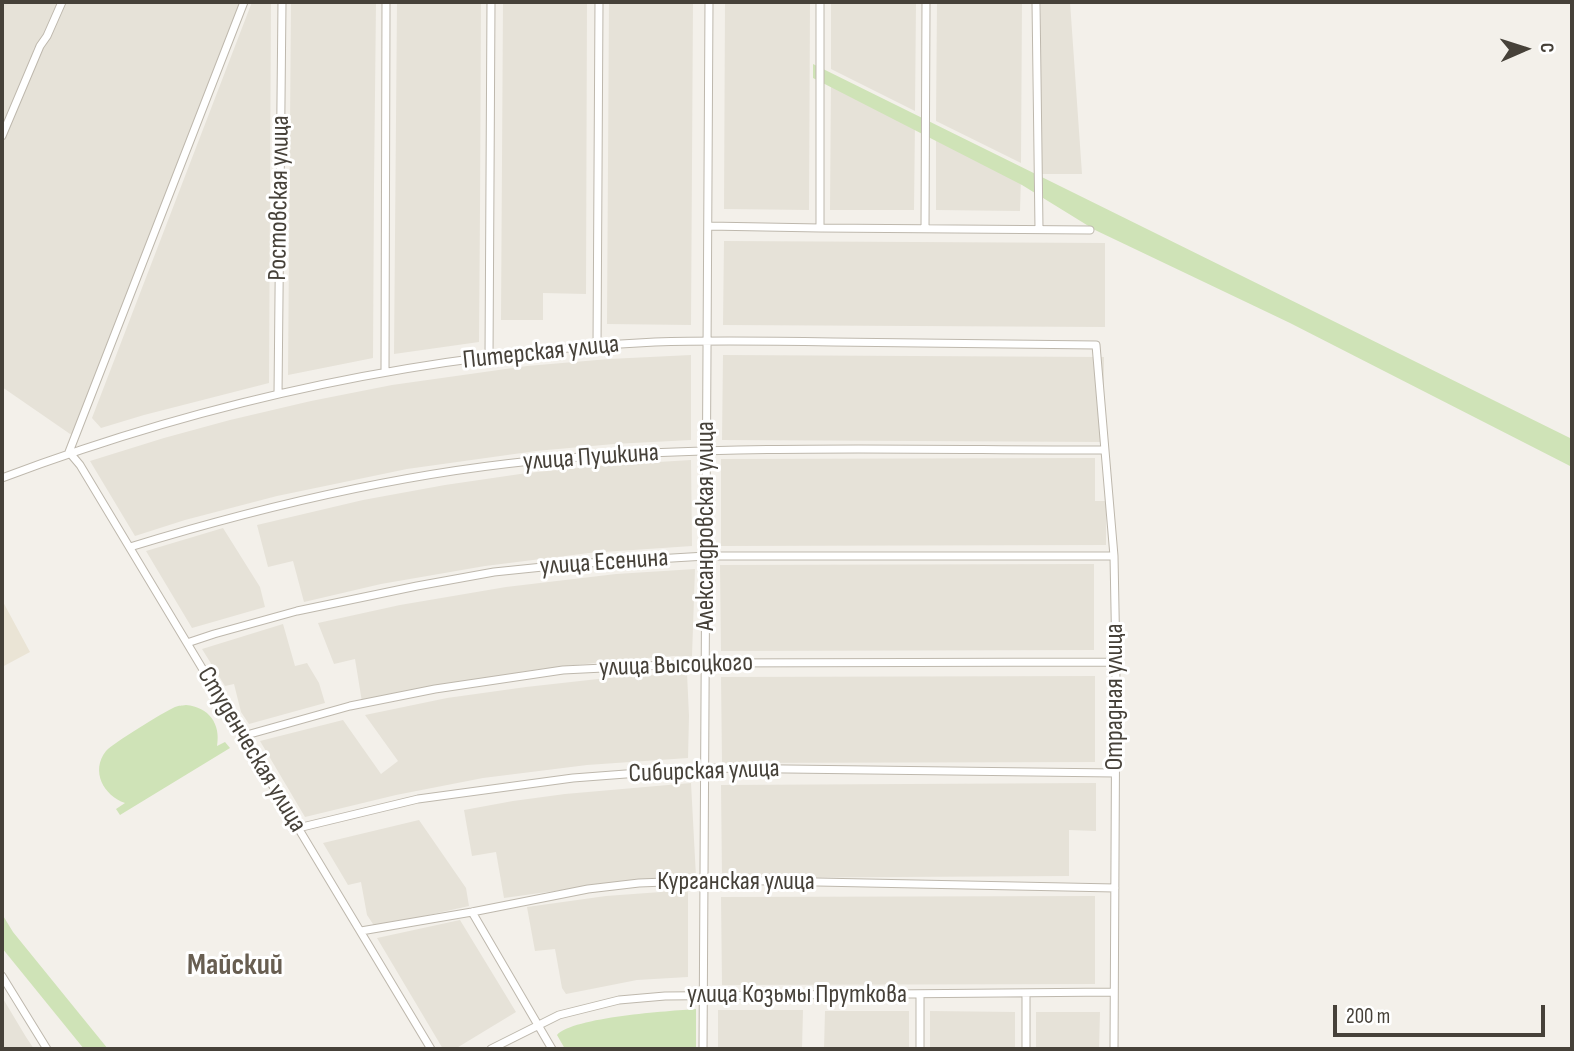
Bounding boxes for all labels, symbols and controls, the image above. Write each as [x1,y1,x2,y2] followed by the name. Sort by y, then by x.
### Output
[1490,14,1560,84] north arrow
[1535,42,1558,53] text: С
[263,115,297,281] street label: Ростовская улица
[461,329,621,377] street label: Питерская улица
[690,421,722,631] street label: Александровская улица
[522,438,660,478] street label: улица Пушкина
[539,543,669,583] street label: улица Есенина
[1099,624,1131,770] street label: Отрадная улица
[598,648,754,684] street label: улица Высоцкого
[189,662,313,838] street label: Студенческая улица
[628,754,780,790] street label: Сибирская улица
[657,866,815,898] street label: Курганская улица
[187,948,283,984] district label: Майский
[687,979,907,1011] street label: улица Козьмы Пруткова
[1336,992,1548,1036] scale bar
[1346,1004,1390,1029] text: 200 m

